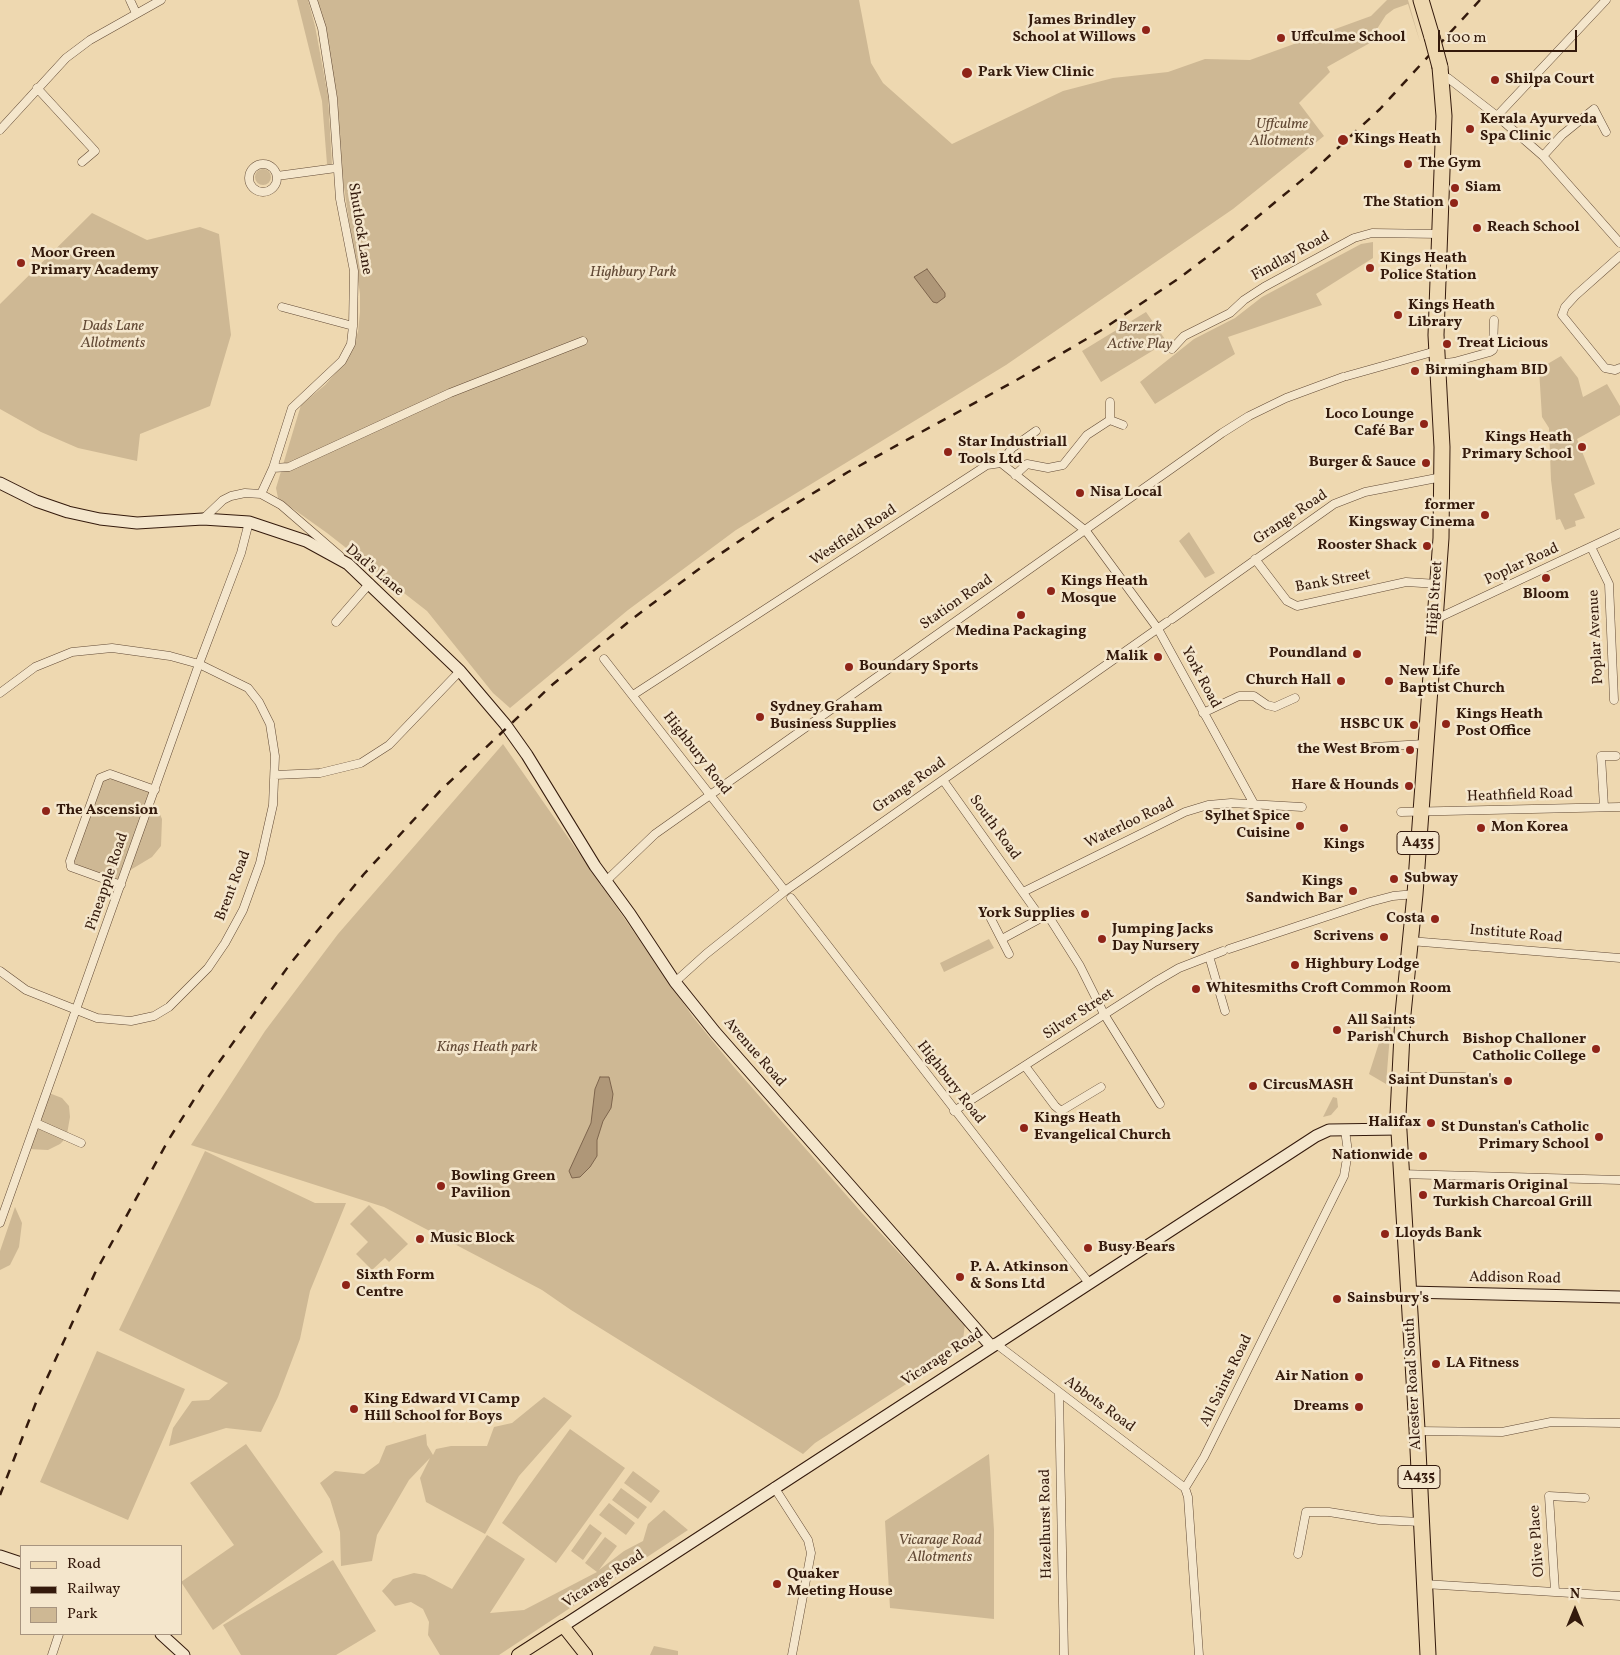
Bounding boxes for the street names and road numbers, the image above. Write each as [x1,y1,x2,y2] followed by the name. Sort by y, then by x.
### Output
[343,182,375,276] street label: Shutlock Lane
[1249,228,1333,286] street label: Findlay Road
[1251,487,1331,549] street label: Grange Road
[808,502,900,570] street label: Westfield Road
[1482,540,1562,590] street label: Poplar Road
[341,541,407,601] street label: Dad's Lane
[1424,560,1448,636] street label: High Street
[1294,567,1372,597] street label: Bank Street
[917,571,997,635] street label: Station Road
[1586,589,1608,685] street label: Poplar Avenue
[1176,644,1224,712] street label: York Road
[658,709,734,799] street label: Highbury Road
[870,754,950,818] street label: Grange Road
[1467,785,1573,807] street label: Heathfield Road
[964,792,1024,864] street label: South Road
[1082,795,1178,853] street label: Waterloo Road
[83,831,133,933] street label: Pineapple Road
[1397,831,1439,854] road number: A435
[212,848,256,924] street label: Brent Road
[1469,922,1563,948] street label: Institute Road
[1040,985,1118,1045] street label: Silver Street
[719,1015,789,1091] street label: Avenue Road
[912,1038,988,1128] street label: Highbury Road
[1469,1269,1561,1289] street label: Addison Road
[1402,1317,1426,1451] street label: Alcester Road South
[899,1325,987,1391] street label: Vicarage Road
[1197,1332,1257,1430] street label: All Saints Road
[1060,1373,1138,1437] street label: Abbots Road
[1398,1465,1440,1488] road number: A435
[1037,1469,1057,1579] street label: Hazelhurst Road
[1526,1504,1550,1578] street label: Olive Place
[560,1547,648,1613] street label: Vicarage Road

